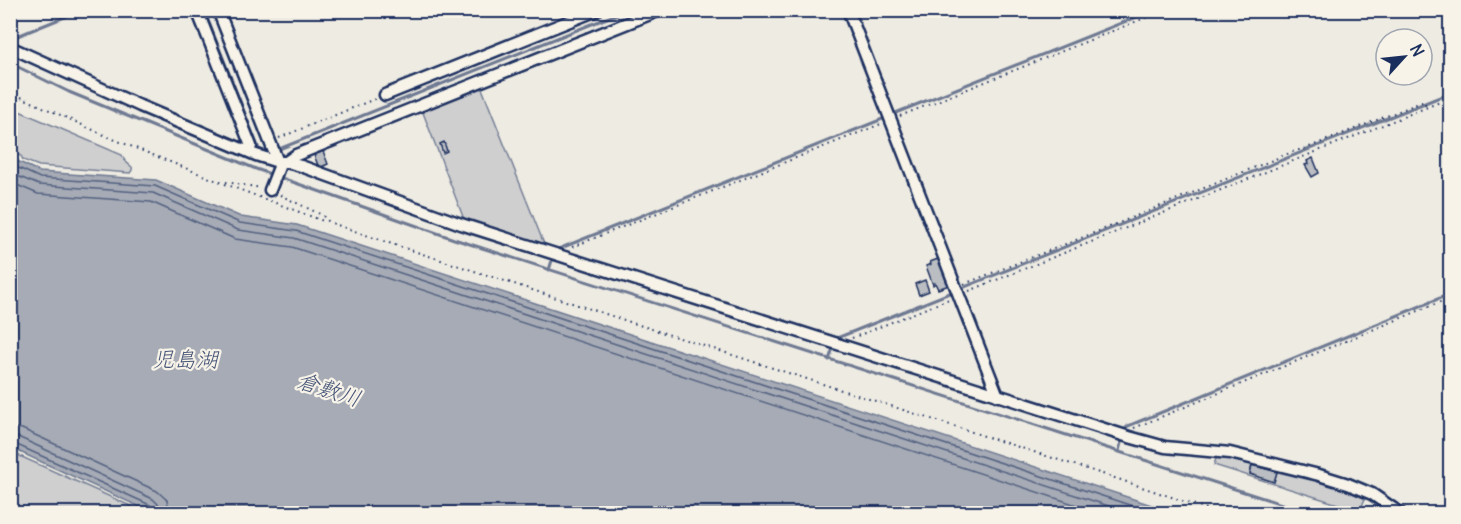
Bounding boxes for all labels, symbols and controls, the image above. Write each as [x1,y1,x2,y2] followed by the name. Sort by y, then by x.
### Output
[1374,27,1434,87] north arrow
[1406,41,1429,60] text: N
[152,345,220,373] water label: 児島湖
[293,365,365,413] water label: 倉敷川

